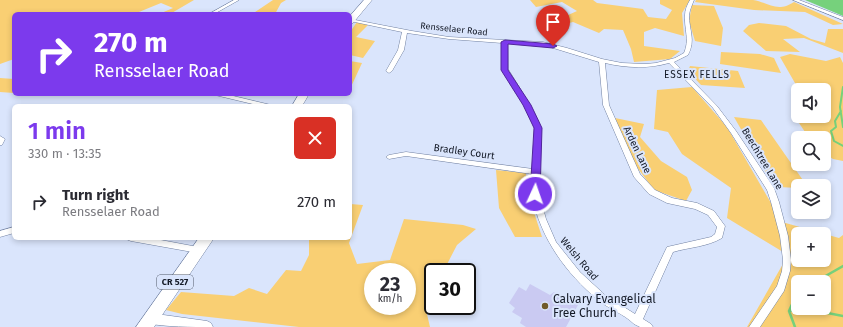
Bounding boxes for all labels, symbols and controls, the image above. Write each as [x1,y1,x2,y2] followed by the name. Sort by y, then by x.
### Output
[536,5,570,46] pin
[542,11,564,33] icon: arrive
[420,20,488,38] street label: Rensselaer Road
[94,26,168,59] text: 270 m
[28,28,80,80] icon: right
[94,60,229,82] text: Rensselaer Road
[664,69,730,81] district label: ESSEX FELLS
[791,83,831,315] map controls
[791,83,831,123] button: sound
[28,117,86,145] text: 1 min
[294,117,336,159] button: close
[620,125,654,175] street label: Arden Lane
[739,126,785,192] street label: Beechtree Lane
[791,131,831,171] button: search
[433,142,496,162] street label: Bradley Court
[28,146,101,161] text: 330 m · 13:35
[514,173,556,215] position arrow
[791,179,831,219] button: layers
[62,186,129,204] text: Turn right
[28,191,50,213] icon: right
[297,193,336,211] text: 270 m
[62,204,160,219] text: Rensselaer Road
[791,227,831,267] button: +
[557,235,601,283] street label: Welsh Road
[424,263,476,315] speed limit sign: 30
[380,272,400,296] text: 23
[157,275,193,289] road number: CR 527
[791,275,831,315] button: −
[553,292,656,320] place label: Calvary Evangelical Free Church
[378,293,402,305] text: km/h
[540,301,550,311] marker: Calvary Evangelical Free Church

